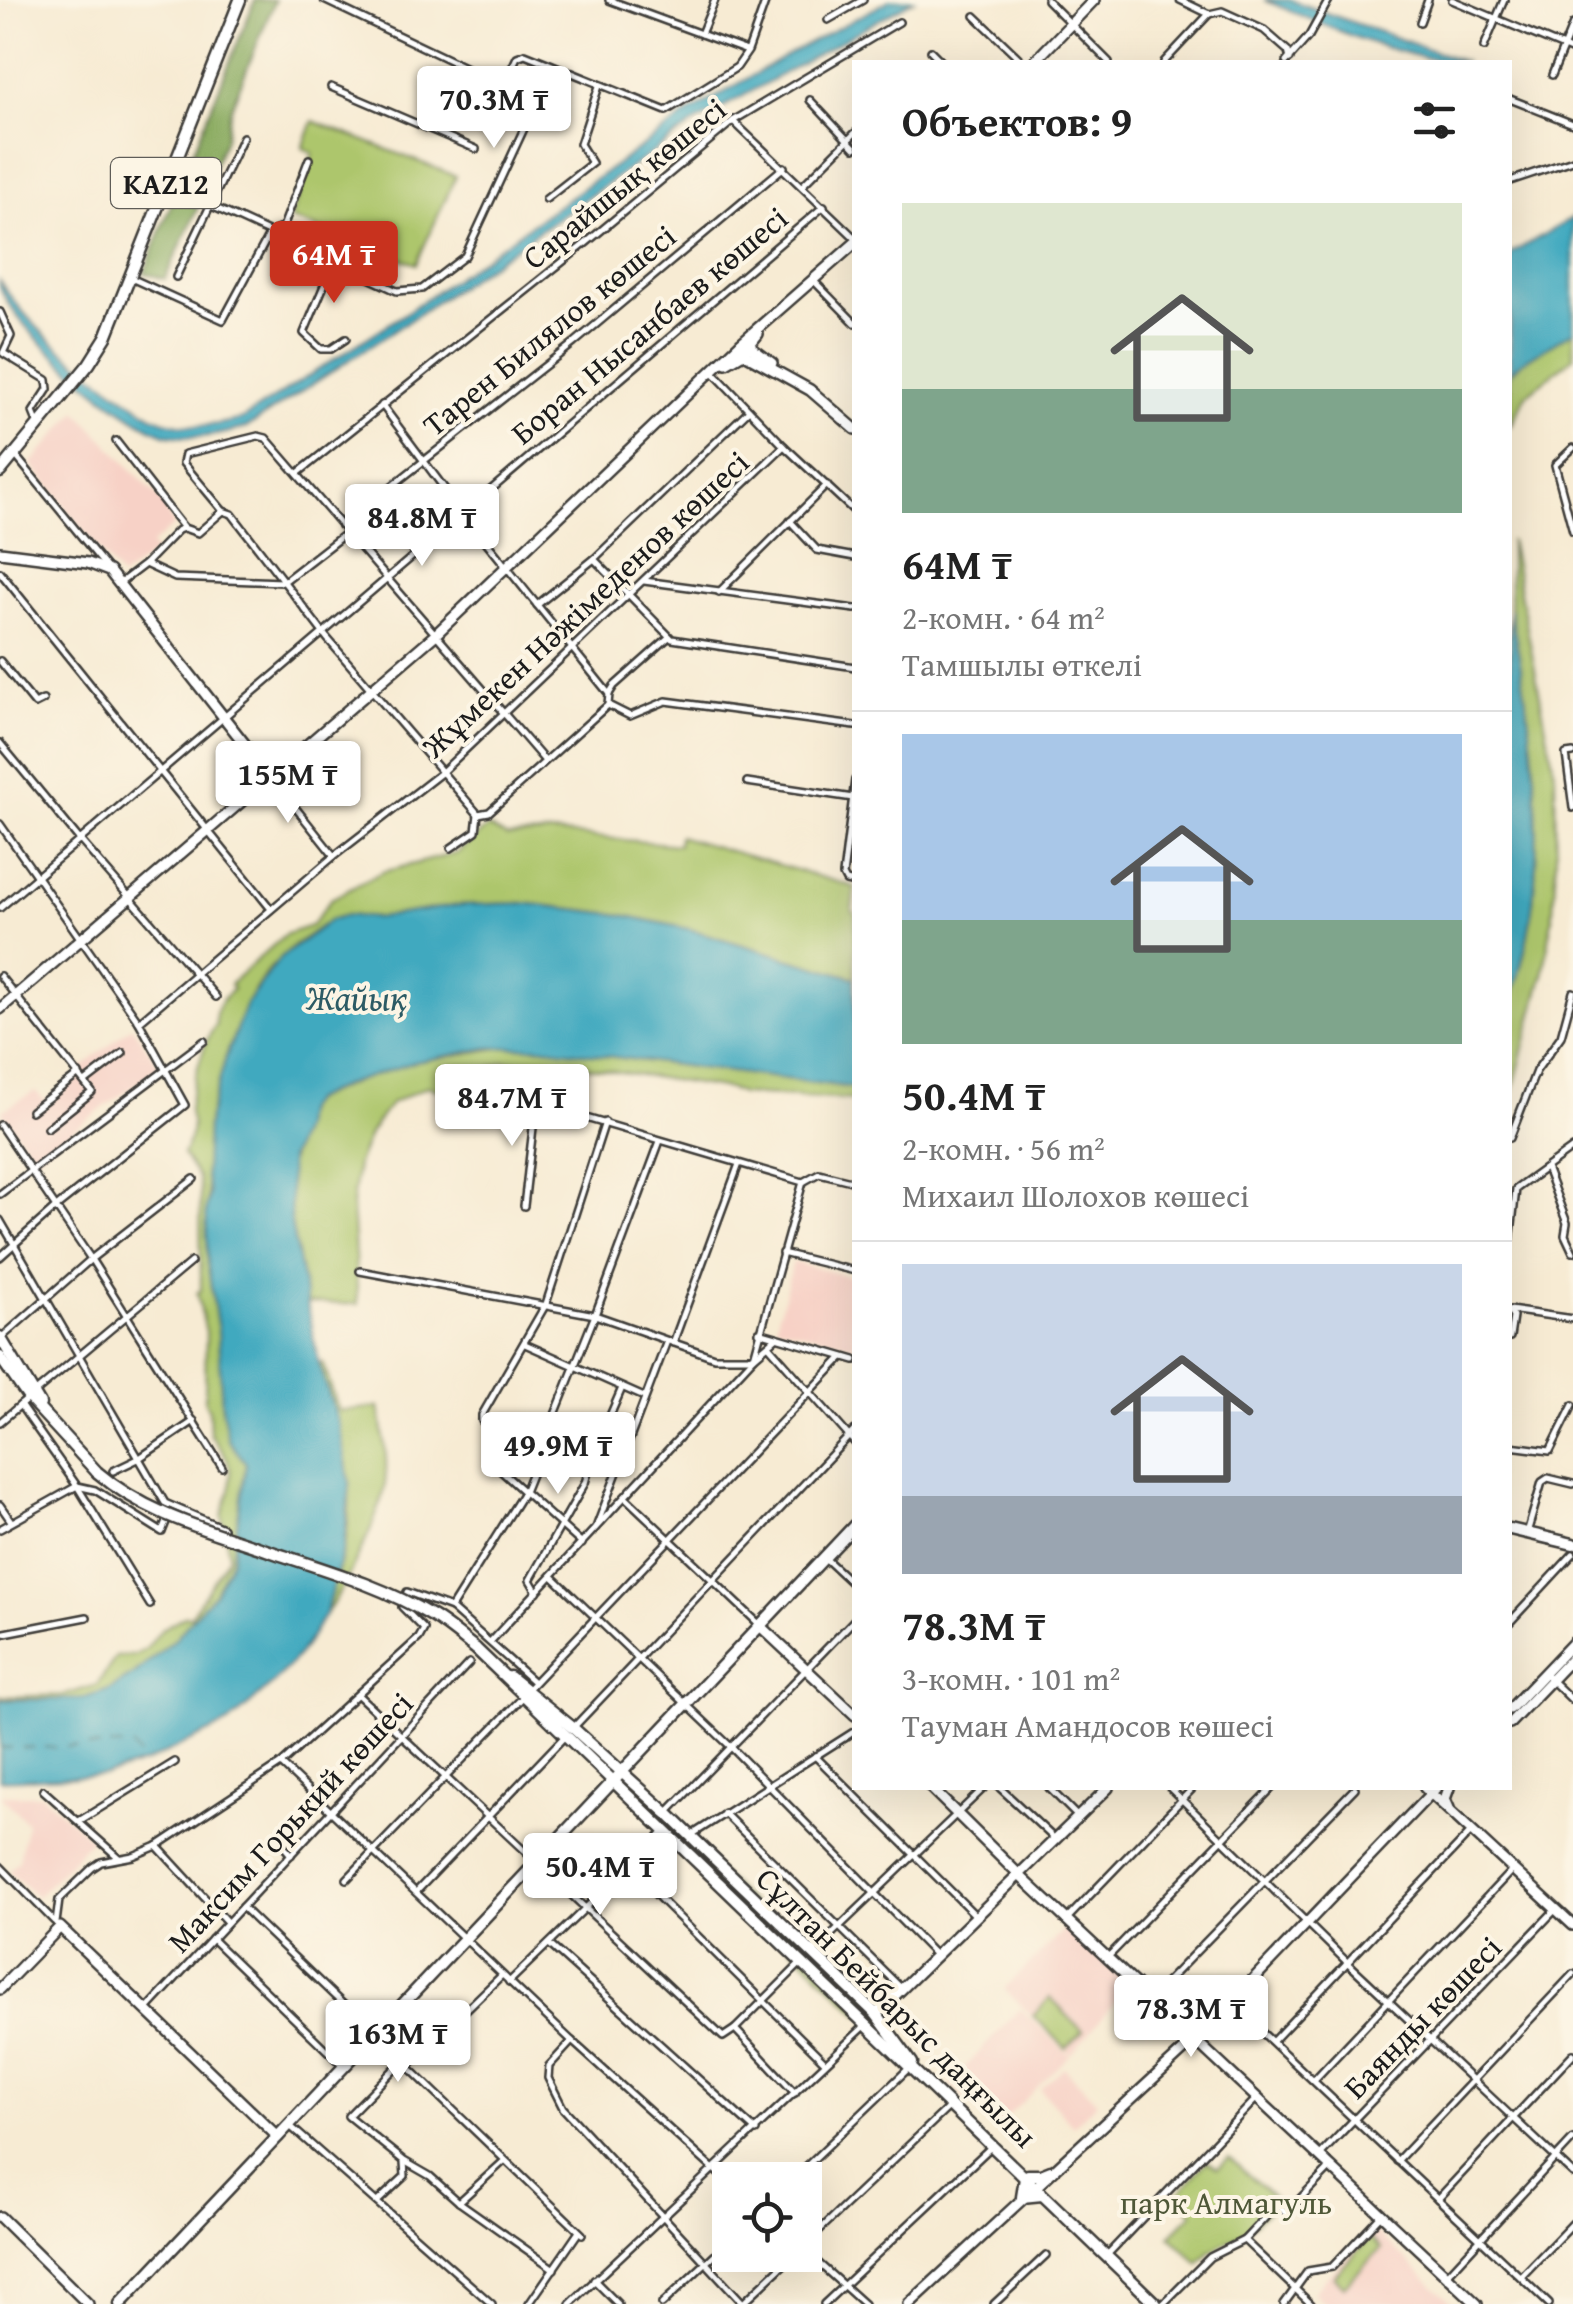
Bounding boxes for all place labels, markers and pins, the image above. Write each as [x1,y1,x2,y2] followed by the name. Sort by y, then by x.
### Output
[402,66,586,151] pin: 70.3M ₸
[264,221,404,306] pin: 64M ₸
[330,484,514,569] pin: 84.8M ₸
[207,741,369,826] pin: 155M ₸
[420,1064,604,1149] pin: 84.7M ₸
[466,1412,650,1497] pin: 49.9M ₸
[508,1833,692,1918] pin: 50.4M ₸
[1099,1975,1283,2060] pin: 78.3M ₸
[317,2000,479,2085] pin: 163M ₸

